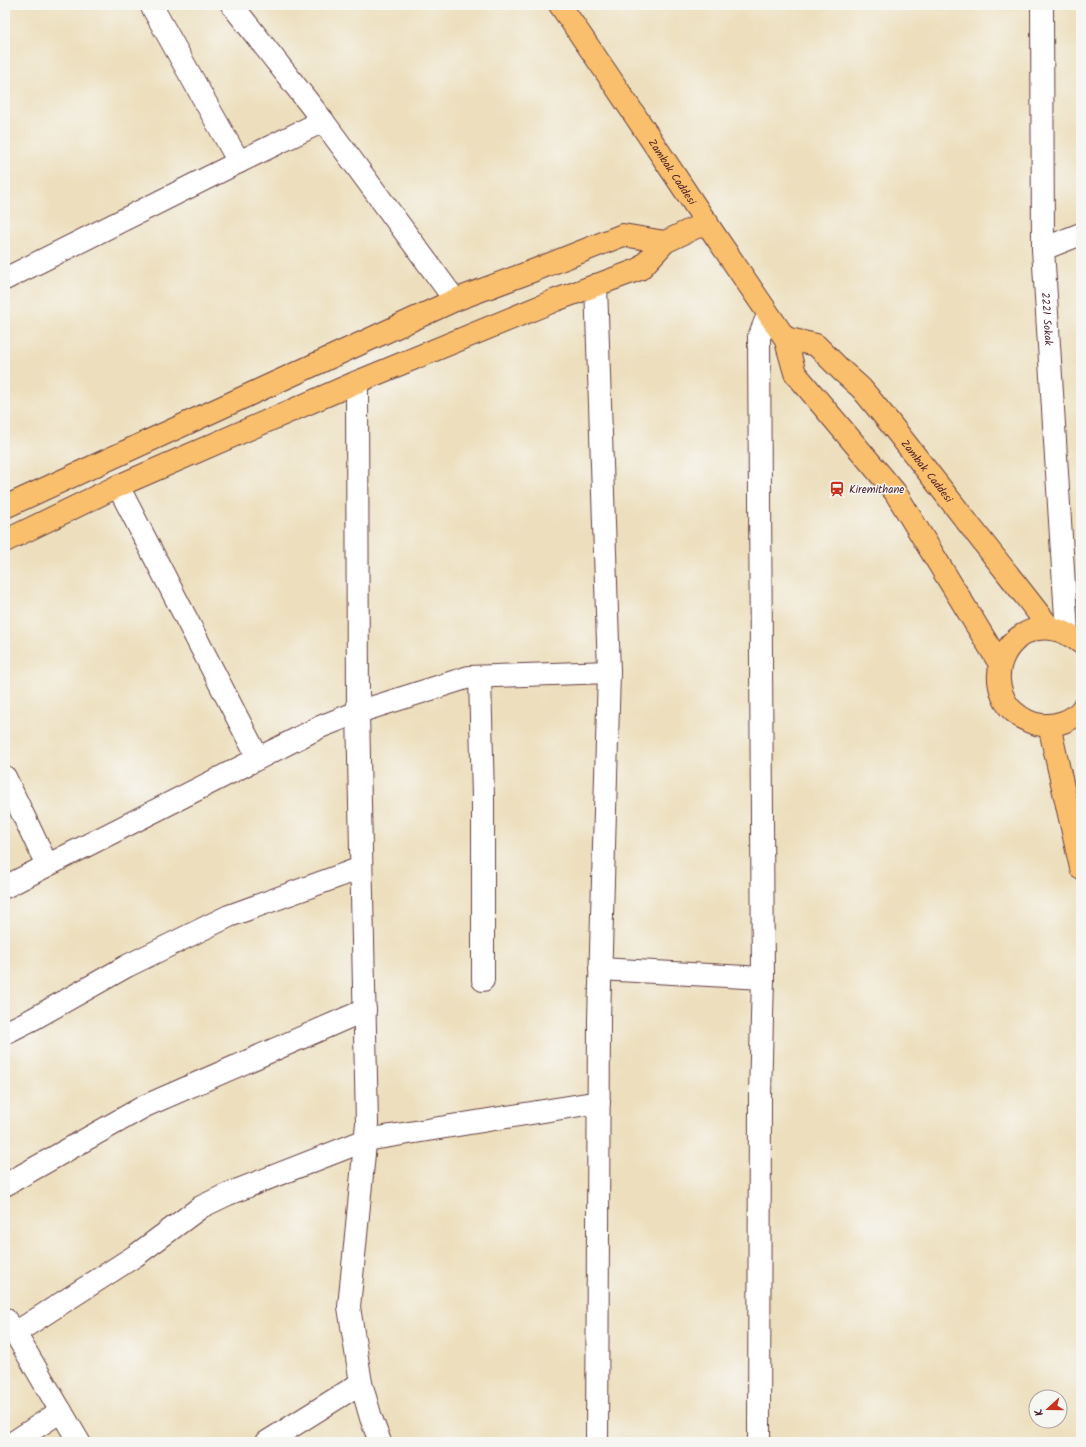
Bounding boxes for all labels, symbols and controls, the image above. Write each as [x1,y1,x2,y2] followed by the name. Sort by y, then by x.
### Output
[643,135,700,209] street label: Zambak Caddesi
[1036,292,1057,347] street label: 2221 Sokak
[896,436,957,507] street label: Zambak Caddesi
[828,480,846,498] station icon: Kiremithane
[849,481,904,499] place label: Kiremithane
[1028,1389,1068,1429] north arrow
[1030,1406,1049,1419] text: K

